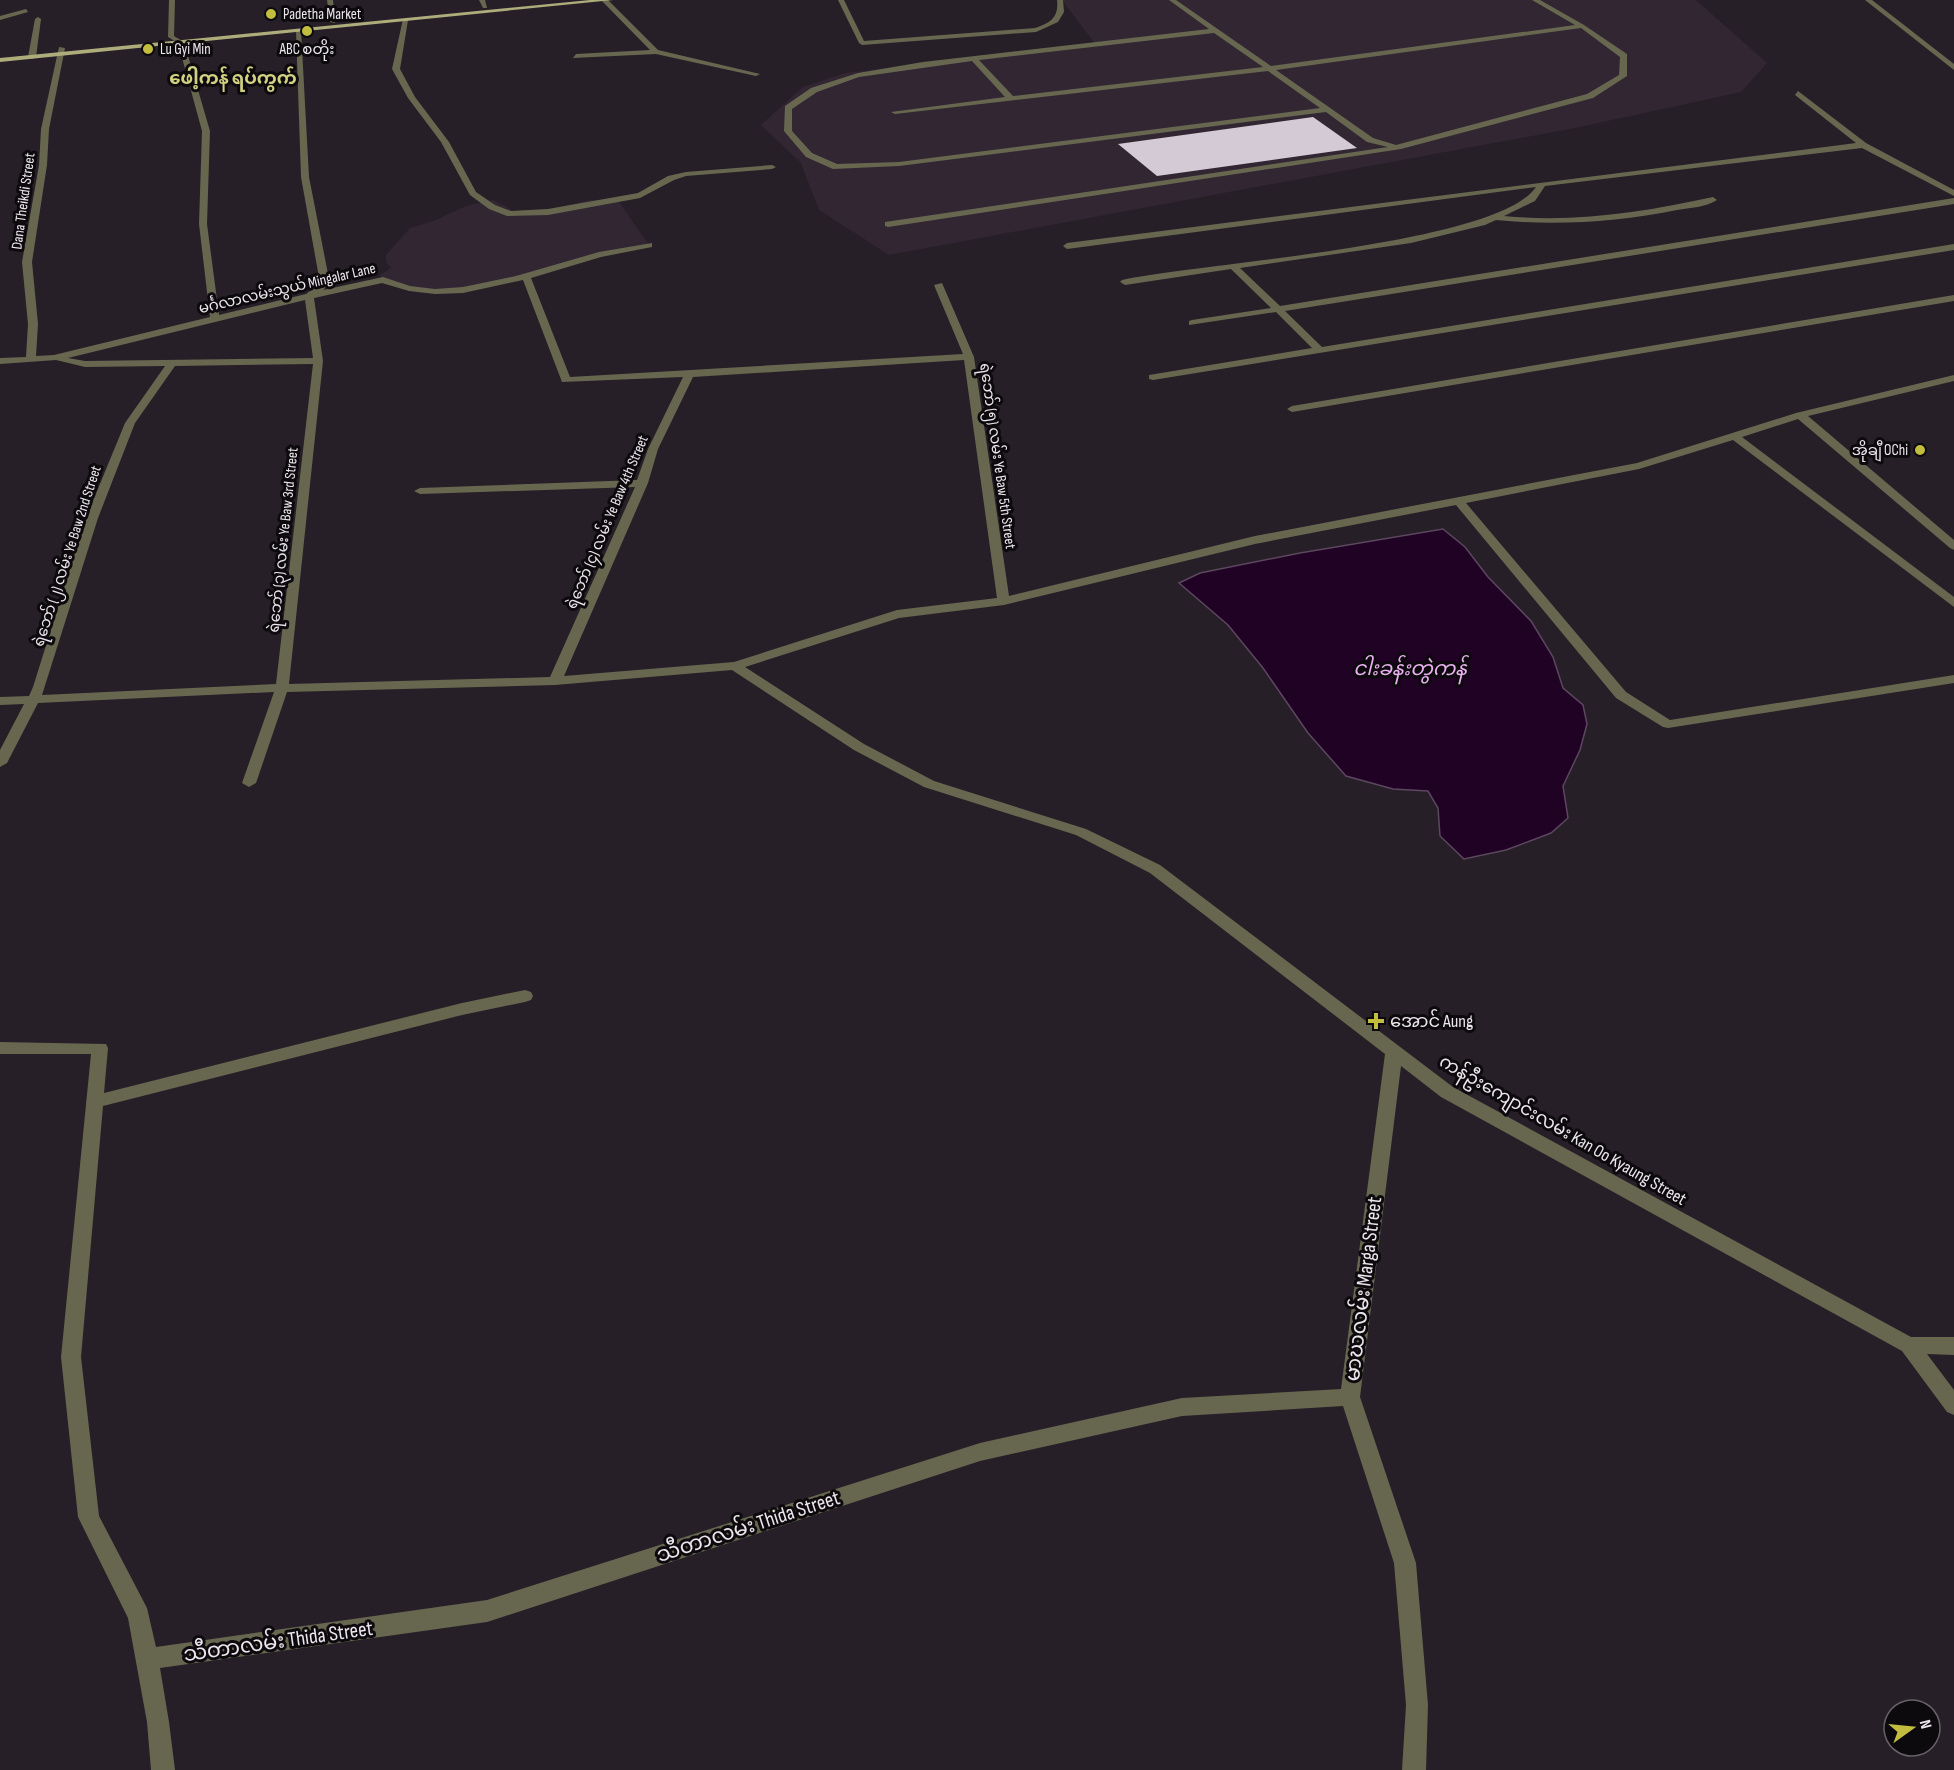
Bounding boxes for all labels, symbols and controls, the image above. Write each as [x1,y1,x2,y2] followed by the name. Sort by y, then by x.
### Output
[283,5,362,24] place label: Padetha Market
[264,7,278,21] marker: Padetha Market
[300,24,314,38] marker: ABC စတိုး
[279,39,334,61] place label: ABC စတိုး
[160,40,211,59] place label: Lu Gyi Min
[141,42,155,56] marker: Lu Gyi Min
[169,66,297,92] district label: ဖေါ့ကန် ရပ်ကွက်
[7,151,40,251] street label: Dana Theikdi Street
[197,258,378,319] street label: မင်္ဂလာလမ်းသွယ် Mingalar Lane
[973,362,1021,551] street label: ရဲဘော် (၅) လမ်း Ye Baw 5th Street
[561,432,655,613] street label: ရဲဘော် (၄) လမ်း Ye Baw 4th Street
[1852,440,1908,462] place label: အိုချီ OChi
[1913,443,1927,457] marker: အိုချီ OChi
[263,446,305,634] street label: ရဲဘော် (၃) လမ်း Ye Baw 3rd Street
[28,462,108,650] street label: ရဲဘော် (၂) လမ်း Ye Baw 2nd Street
[1353,654,1470,685] water label: ငါးခန်းတွဲကန်
[1390,1008,1473,1032] place label: အောင် Aung
[1367,1012,1385,1030] marker: အောင် Aung
[1434,1048,1692,1214] street label: ကန်ဦးကျောင်းလမ်း Kan Oo Kyaung Street
[1336,1195,1387,1383] street label: မာဃလမ်း Marga Street
[652,1481,843,1568] street label: သီတာလမ်း Thida Street
[181,1612,374,1667] street label: သီတာလမ်း Thida Street
[1882,1698,1942,1758] north arrow
[1915,1718,1935,1731] text: N

